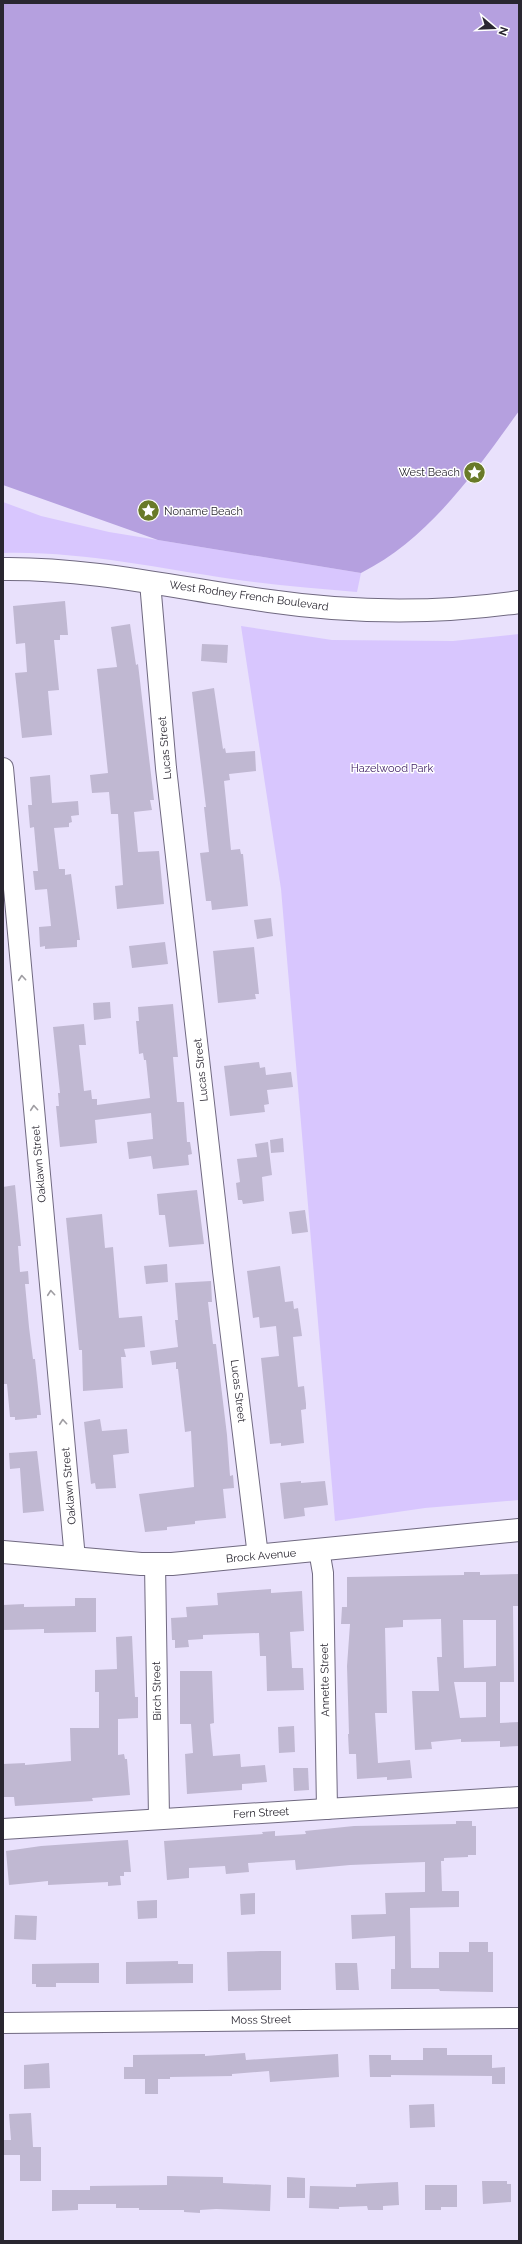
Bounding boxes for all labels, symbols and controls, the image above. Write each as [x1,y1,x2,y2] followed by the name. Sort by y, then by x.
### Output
[474,8,514,48] north arrow
[495,25,510,37] text: N
[462,459,488,485] place icon: West Beach
[399,466,460,479] place label: West Beach
[136,498,162,524] place icon: Noname Beach
[164,505,243,518] place label: Noname Beach
[169,578,329,614] street label: West Rodney French Boulevard
[156,715,174,780] street label: Lucas Street
[351,762,433,775] park label: Hazelwood Park
[18,975,27,981] one-way arrow
[191,1037,211,1102] street label: Lucas Street
[30,1105,39,1111] one-way arrow
[29,1125,49,1203] street label: Oaklawn Street
[47,1290,56,1296] one-way arrow
[228,1359,248,1424] street label: Lucas Street
[58,1419,67,1425] one-way arrow
[59,1447,79,1525] street label: Oaklawn Street
[225,1546,297,1566] street label: Brock Avenue
[318,1643,332,1717] street label: Annette Street
[150,1661,164,1721] street label: Birch Street
[233,1805,290,1821] street label: Fern Street
[231,2013,291,2027] street label: Moss Street

